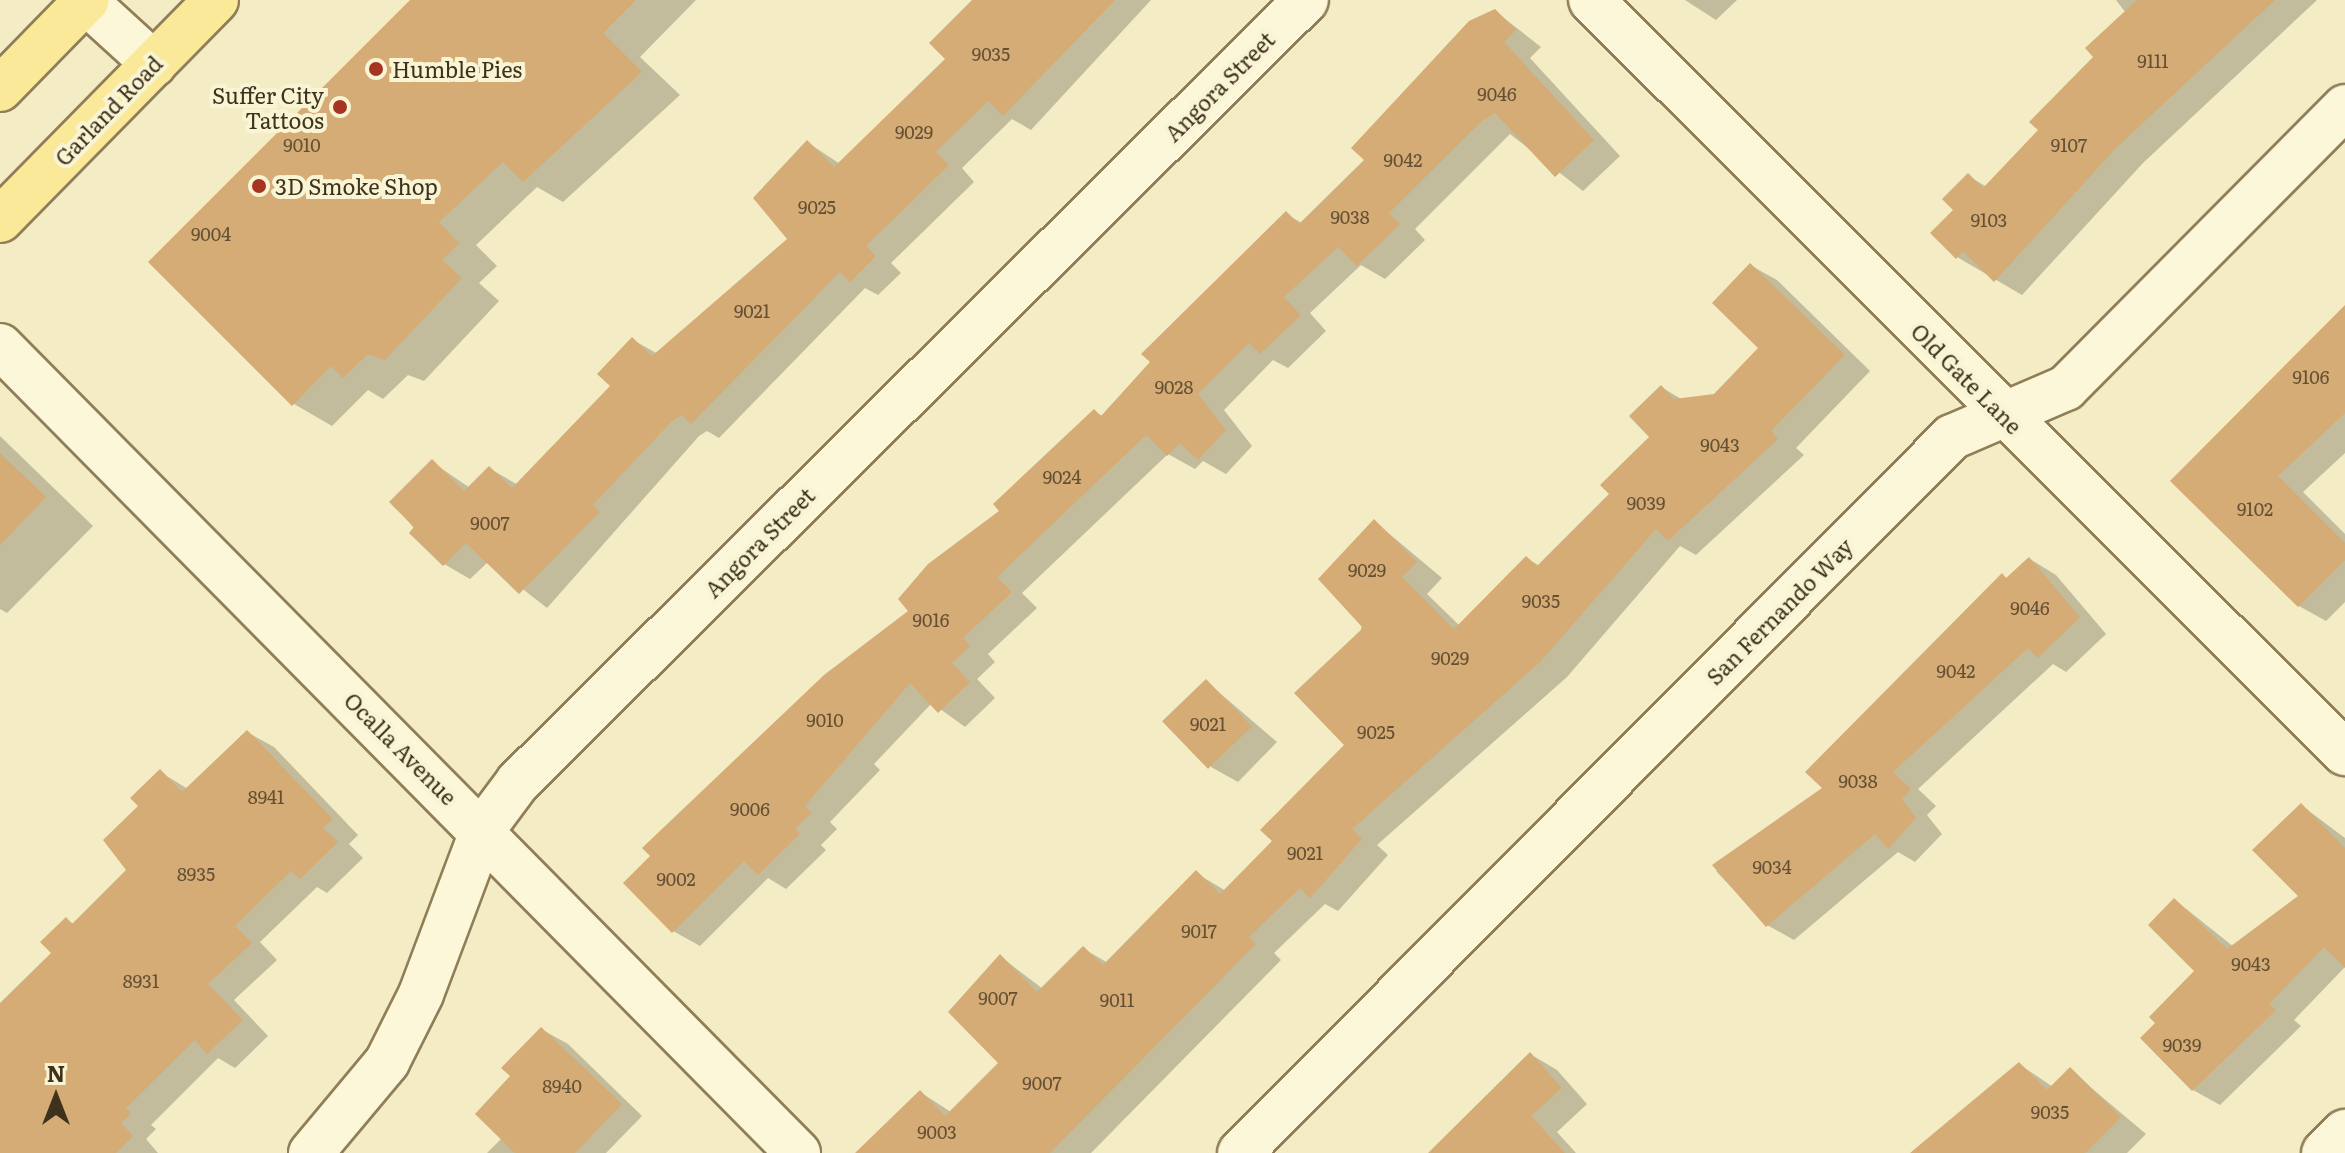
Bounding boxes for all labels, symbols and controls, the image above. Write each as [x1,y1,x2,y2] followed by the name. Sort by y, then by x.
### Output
[1159,26,1279,146] street label: Angora Street
[972,43,1010,65] house number: 9035
[49,49,167,171] street label: Garland Road
[2137,50,2169,72] house number: 9111
[392,56,522,82] place label: Humble Pies
[367,60,385,78] marker: Humble Pies
[212,81,324,132] place label: Suffer City Tattoos
[1477,83,1517,105] house number: 9046
[331,98,349,116] marker: Suffer City Tattoos
[895,121,933,143] house number: 9029
[283,134,321,156] house number: 9010
[2051,134,2087,156] house number: 9107
[1384,149,1422,171] house number: 9042
[275,173,438,199] place label: 3D Smoke Shop
[250,177,268,195] marker: 3D Smoke Shop
[798,196,836,218] house number: 9025
[1330,206,1370,228] house number: 9038
[1971,209,2007,231] house number: 9103
[191,223,231,245] house number: 9004
[734,300,770,322] house number: 9021
[1906,317,2028,439] street label: Old Gate Lane
[2293,366,2329,388] house number: 9106
[1155,376,1193,398] house number: 9028
[1700,434,1740,456] house number: 9043
[1043,466,1081,488] house number: 9024
[699,482,819,602] street label: Angora Street
[1627,492,1665,514] house number: 9039
[2237,498,2273,520] house number: 9102
[470,512,510,534] house number: 9007
[1700,532,1858,690] street label: San Fernando Way
[1348,559,1386,581] house number: 9029
[1522,590,1560,612] house number: 9035
[2010,597,2050,619] house number: 9046
[913,609,949,631] house number: 9016
[1431,647,1469,669] house number: 9029
[1937,660,1975,682] house number: 9042
[339,686,463,810] street label: Ocalla Avenue
[806,709,844,731] house number: 9010
[1190,713,1226,735] house number: 9021
[1357,721,1395,743] house number: 9025
[1838,770,1878,792] house number: 9038
[248,786,284,808] house number: 8941
[730,798,770,820] house number: 9006
[1287,842,1323,864] house number: 9021
[1752,856,1792,878] house number: 9034
[177,863,215,885] house number: 8935
[656,868,696,890] house number: 9002
[1181,920,1217,942] house number: 9017
[2231,953,2271,975] house number: 9043
[123,970,159,992] house number: 8931
[978,987,1018,1009] house number: 9007
[1100,989,1134,1011] house number: 9011
[2163,1034,2201,1056] house number: 9039
[47,1056,65,1089] text: N
[16,1057,96,1137] north arrow
[1022,1072,1062,1094] house number: 9007
[542,1075,582,1097] house number: 8940
[2031,1101,2069,1123] house number: 9035
[917,1121,957,1143] house number: 9003

